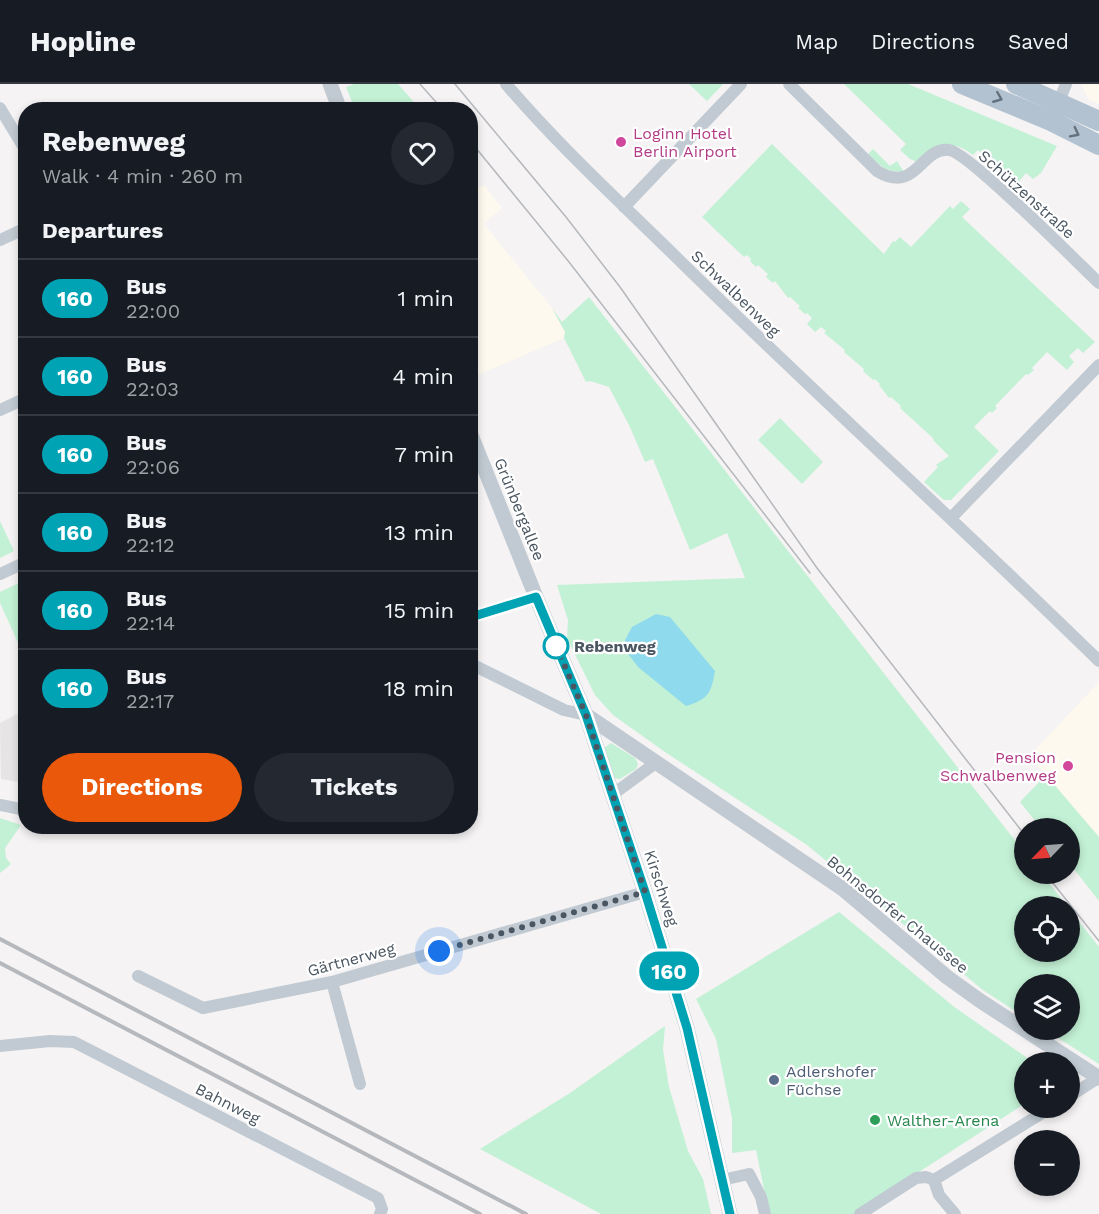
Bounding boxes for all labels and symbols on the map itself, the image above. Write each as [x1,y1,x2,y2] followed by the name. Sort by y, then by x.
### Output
[992,91,1003,103] one-way arrow
[633,124,737,161] place label: Loginn Hotel Berlin Airport
[1069,126,1080,138] one-way arrow
[614,135,628,149] marker: Loginn Hotel Berlin Airport
[975,146,1079,243] street label: Schützenstraße
[687,246,784,341] street label: Schwalbenweg
[490,455,549,563] street label: Grünbergallee
[543,633,569,659] marker: Rebenweg
[574,637,656,656] place label: Rebenweg
[940,748,1056,785] place label: Pension Schwalbenweg
[1061,759,1075,773] marker: Pension Schwalbenweg
[1014,818,1080,884] north arrow
[640,848,683,929] street label: Kirschweg
[823,851,972,977] street label: Bohnsdorfer Chaussee
[424,936,454,966] your location
[305,939,397,980] street label: Gärtnerweg
[634,952,704,990] line badge: 160
[786,1062,877,1099] place label: Adlershofer Füchse
[767,1073,781,1087] marker: Adlershofer Füchse
[192,1079,264,1128] street label: Bahnweg
[887,1111,999,1130] place label: Walther-Arena
[868,1113,882,1127] marker: Walther-Arena

